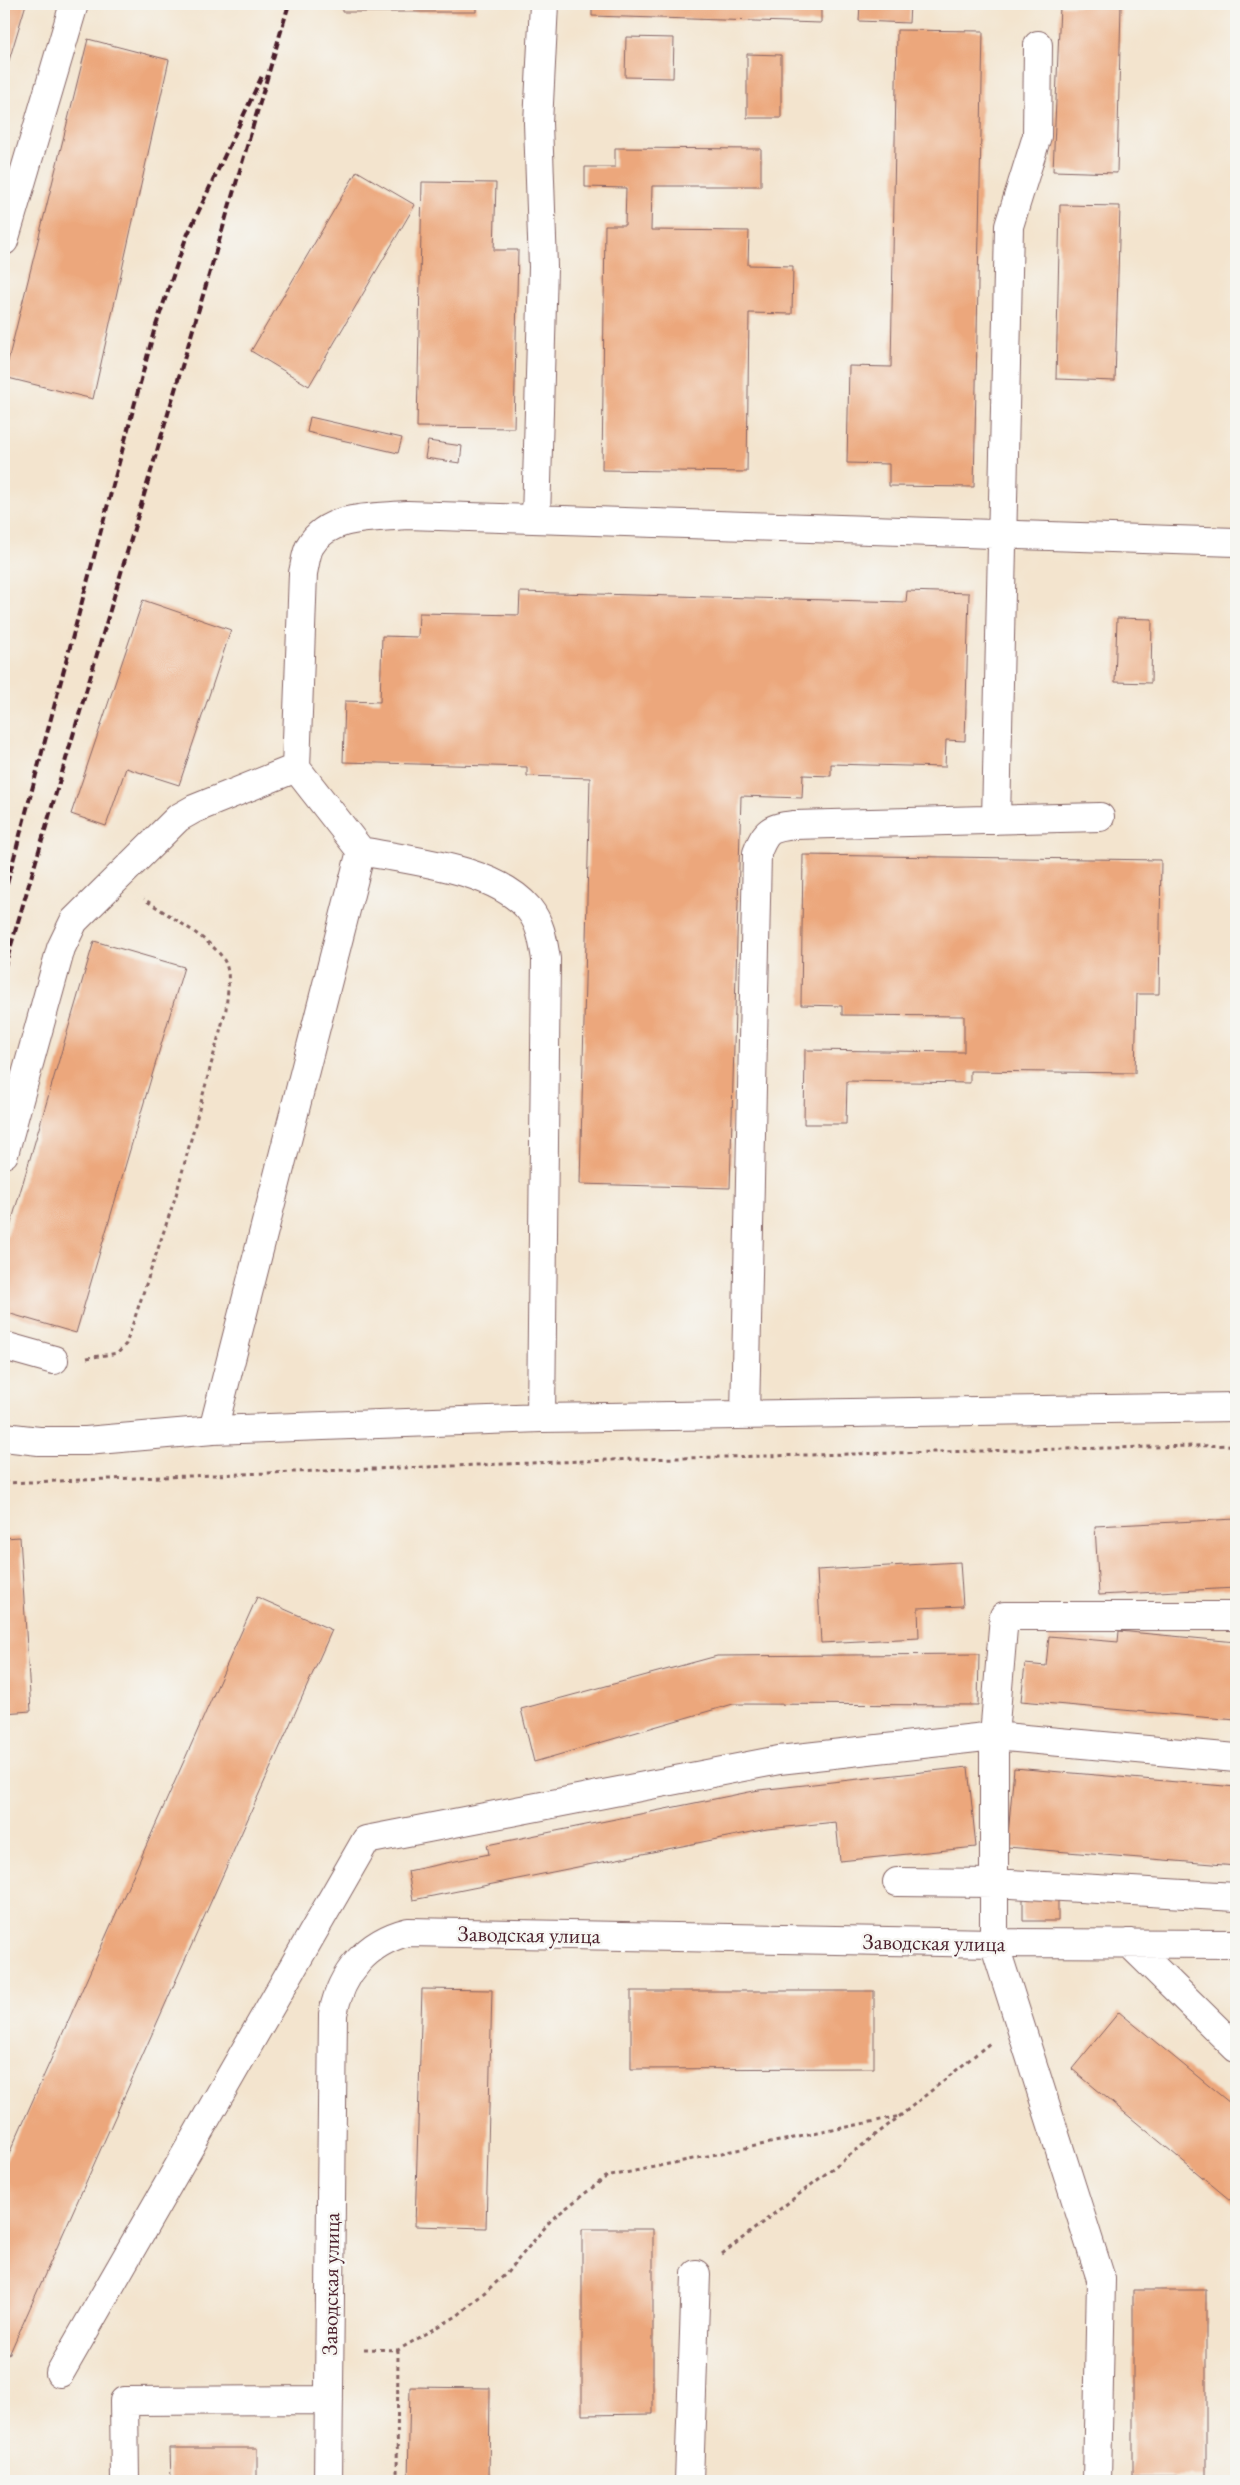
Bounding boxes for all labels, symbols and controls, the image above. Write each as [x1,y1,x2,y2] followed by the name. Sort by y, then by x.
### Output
[457,1919,601,1950] street label: Заводская улица
[862,1927,1006,1958] street label: Заводская улица
[315,2212,346,2356] street label: Заводская улица

